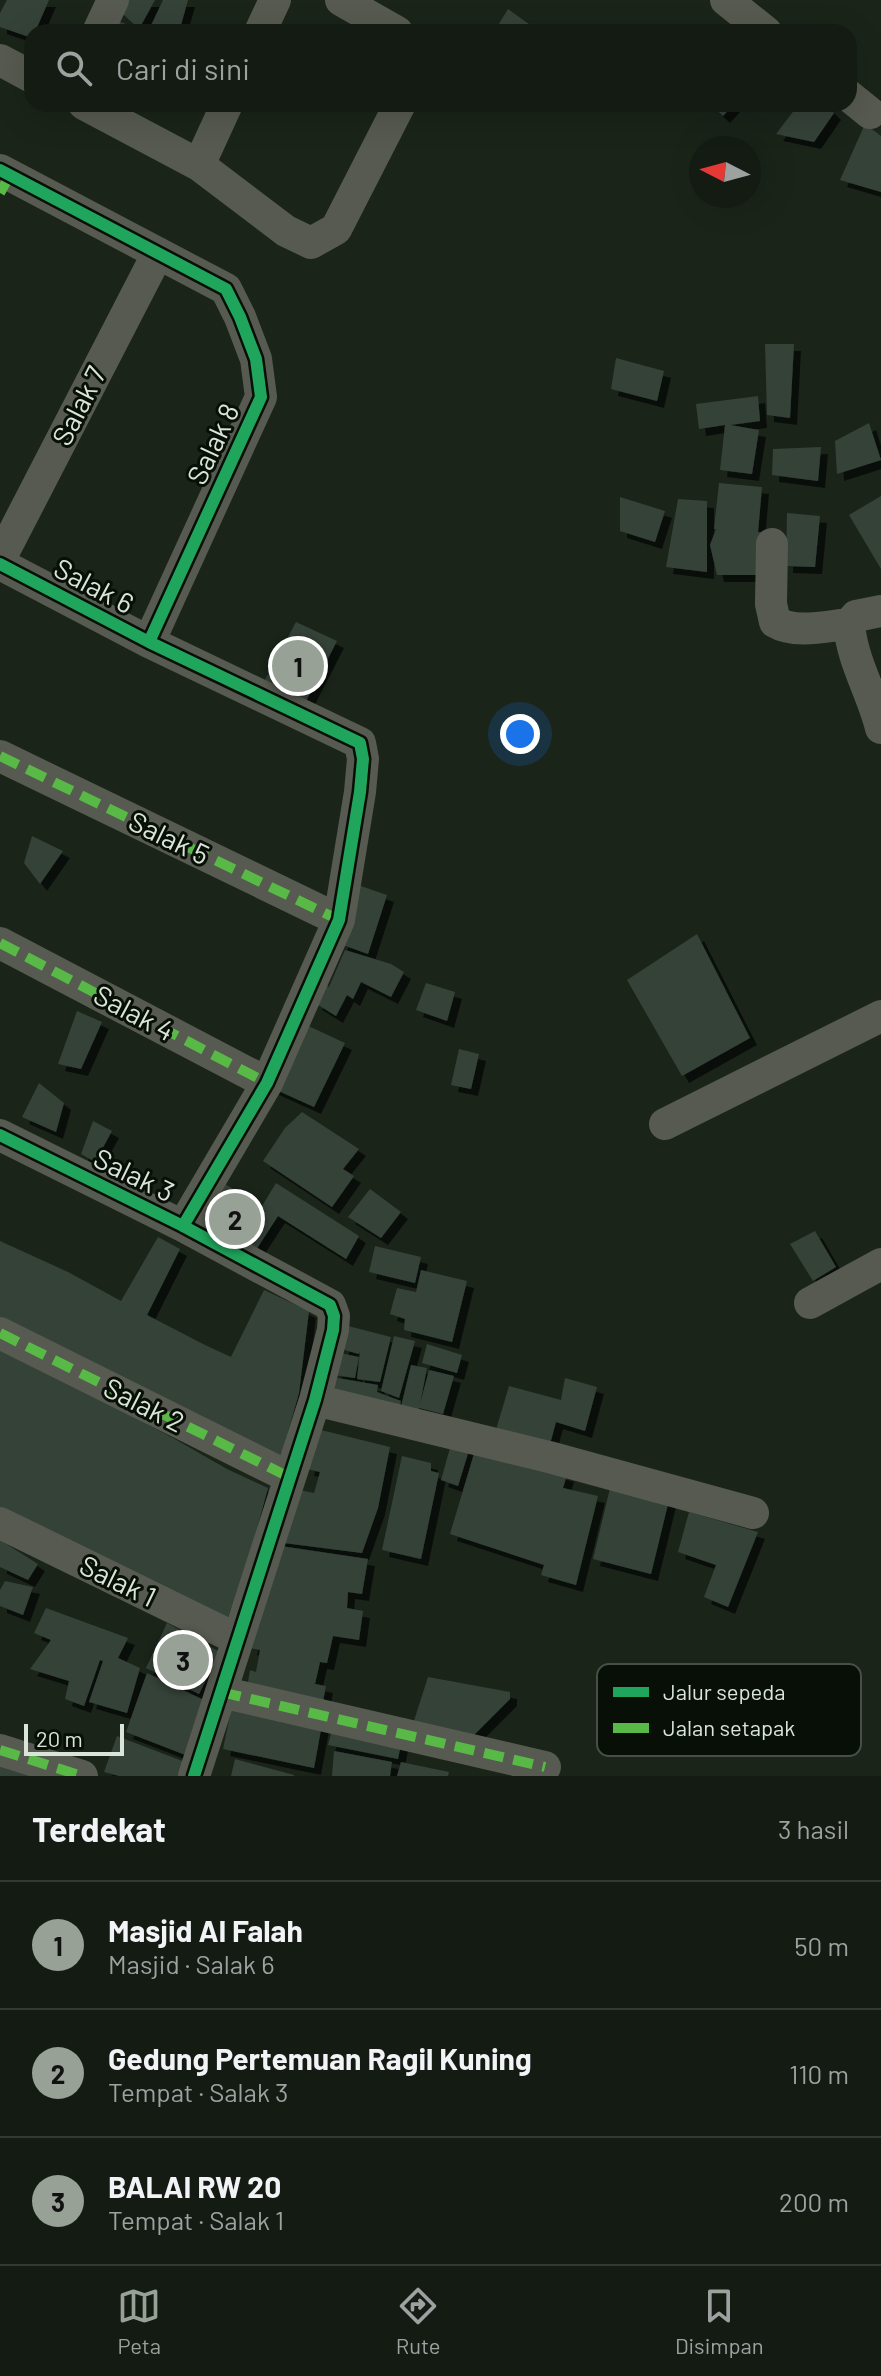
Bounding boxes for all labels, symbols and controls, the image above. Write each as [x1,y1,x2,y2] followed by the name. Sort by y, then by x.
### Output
[24,24,857,112] search box
[52,46,96,90] icon: search
[116,50,250,86] text: Cari di sini
[689,136,761,208] north arrow
[44,360,112,451] street label: Salak 7
[179,398,246,490] street label: Salak 8
[49,550,140,620] street label: Salak 6
[272,636,324,696] pin: 1
[500,714,540,754] your location
[124,803,215,871] street label: Salak 5
[88,977,181,1047] street label: Salak 4
[89,1140,180,1208] street label: Salak 3
[209,1189,261,1249] pin: 2
[98,1369,190,1439] street label: Salak 2
[75,1547,162,1613] street label: Salak 1
[157,1630,209,1690] pin: 3
[597,1664,861,1756] legend
[663,1678,785,1704] text: Jalur sepeda
[663,1714,795,1740] text: Jalan setapak
[24,1720,124,1756] scale bar
[36,1725,83,1751] text: 20 m
[32,1808,166,1849] text: Terdekat
[778,1813,849,1844] text: 3 hasil
[108,1912,303,1948] text: Masjid Al Falah
[53,1930,63,1961] text: 1
[794,1930,849,1961] text: 50 m
[108,1948,275,1979] text: Masjid · Salak 6
[108,2040,532,2076] text: Gedung Pertemuan Ragil Kuning
[51,2058,65,2089] text: 2
[789,2058,849,2089] text: 110 m
[108,2076,289,2107] text: Tempat · Salak 3
[108,2168,281,2204] text: BALAI RW 20
[51,2186,65,2217] text: 3
[779,2186,849,2217] text: 200 m
[108,2204,284,2235] text: Tempat · Salak 1
[117,2284,161,2358] tab: Peta
[396,2284,440,2358] tab: Rute
[675,2284,764,2358] tab: Disimpan

